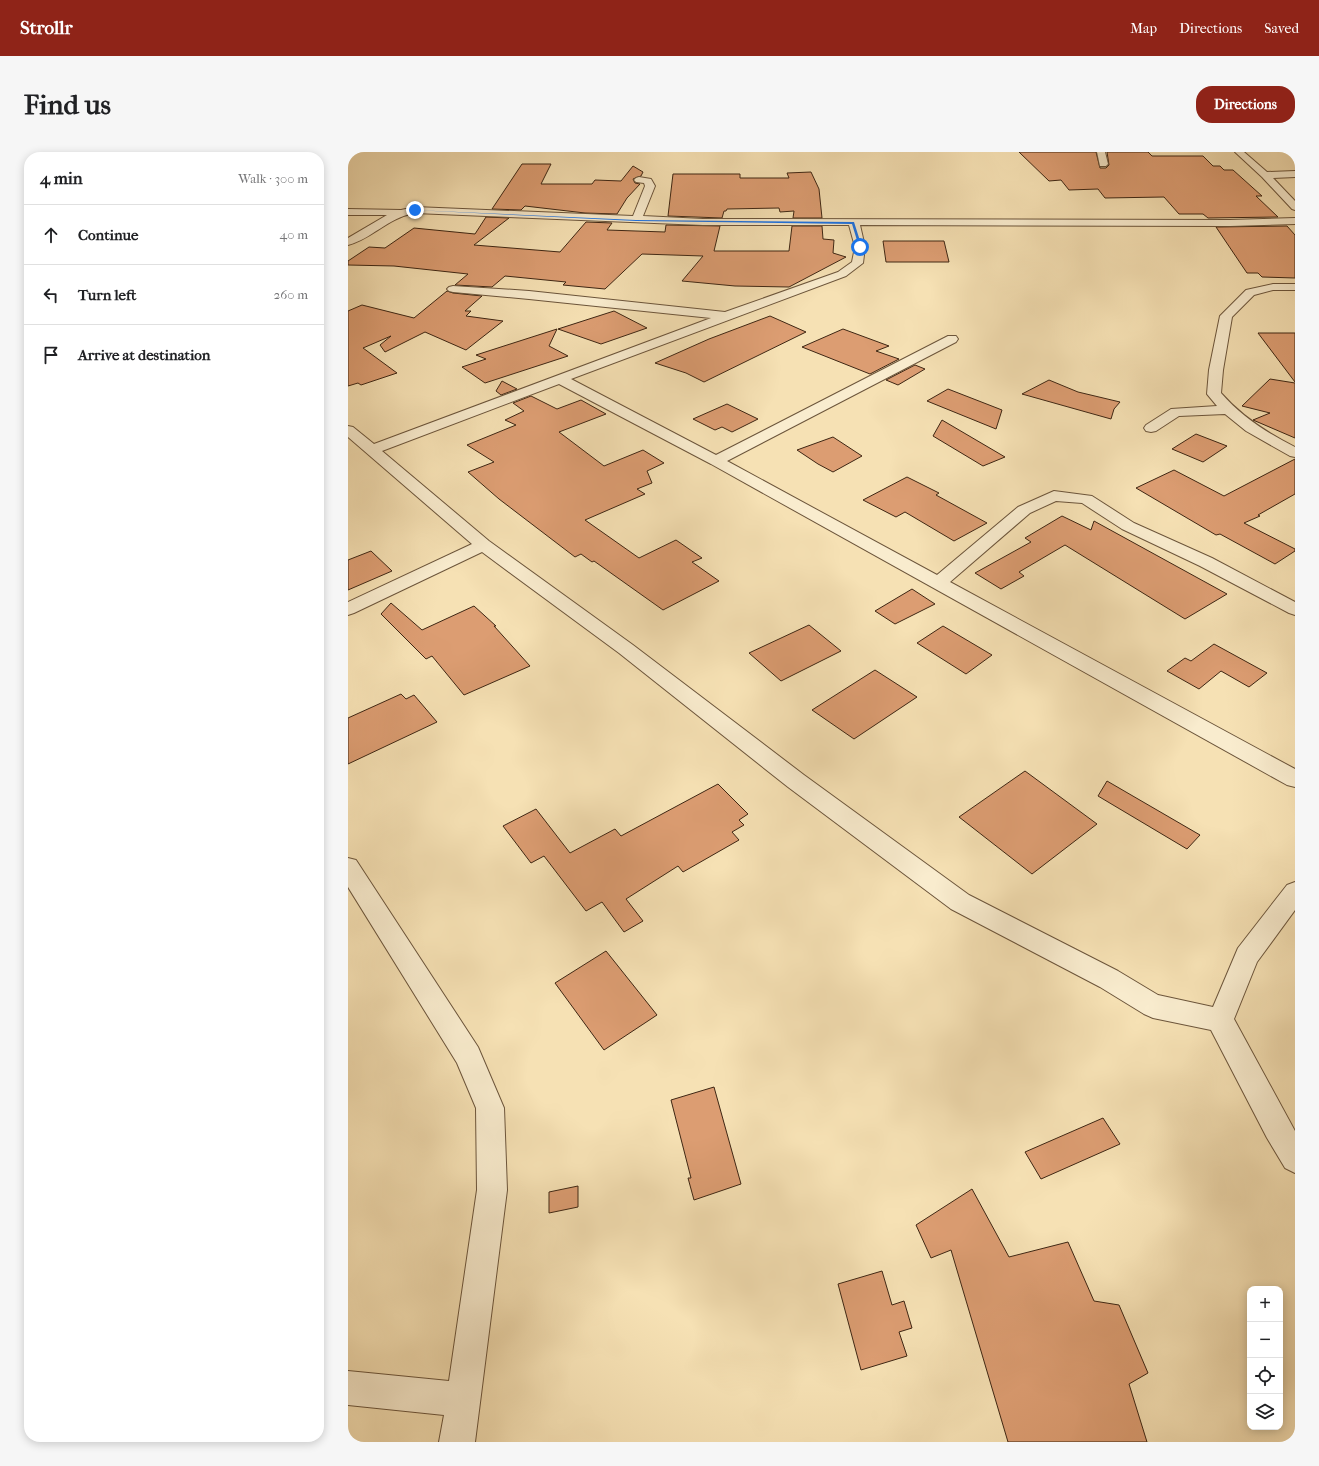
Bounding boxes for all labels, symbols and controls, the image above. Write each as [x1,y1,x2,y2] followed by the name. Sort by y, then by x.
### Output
[20,17,73,39] text: Strollr
[1130,20,1157,37] text: Map
[1179,20,1242,37] text: Directions
[1264,20,1299,37] text: Saved
[1196,86,1295,123] button: Directions
[24,88,111,121] text: Find us
[40,168,83,188] text: 4 min
[238,171,308,186] text: Walk · 300 m
[406,201,424,219] route end
[40,224,62,246] icon: ahead
[78,226,138,244] text: Continue
[280,227,308,242] text: 40 m
[851,238,869,256] route start
[40,284,62,306] icon: left
[78,286,136,304] text: Turn left
[274,287,308,302] text: 260 m
[40,344,62,366] icon: arrive
[78,346,210,364] text: Arrive at destination
[1247,1286,1283,1430] map controls
[1247,1286,1283,1322] button: +
[1247,1322,1283,1358] button: −
[1247,1358,1283,1394] button: locate
[1247,1394,1283,1430] button: layers

